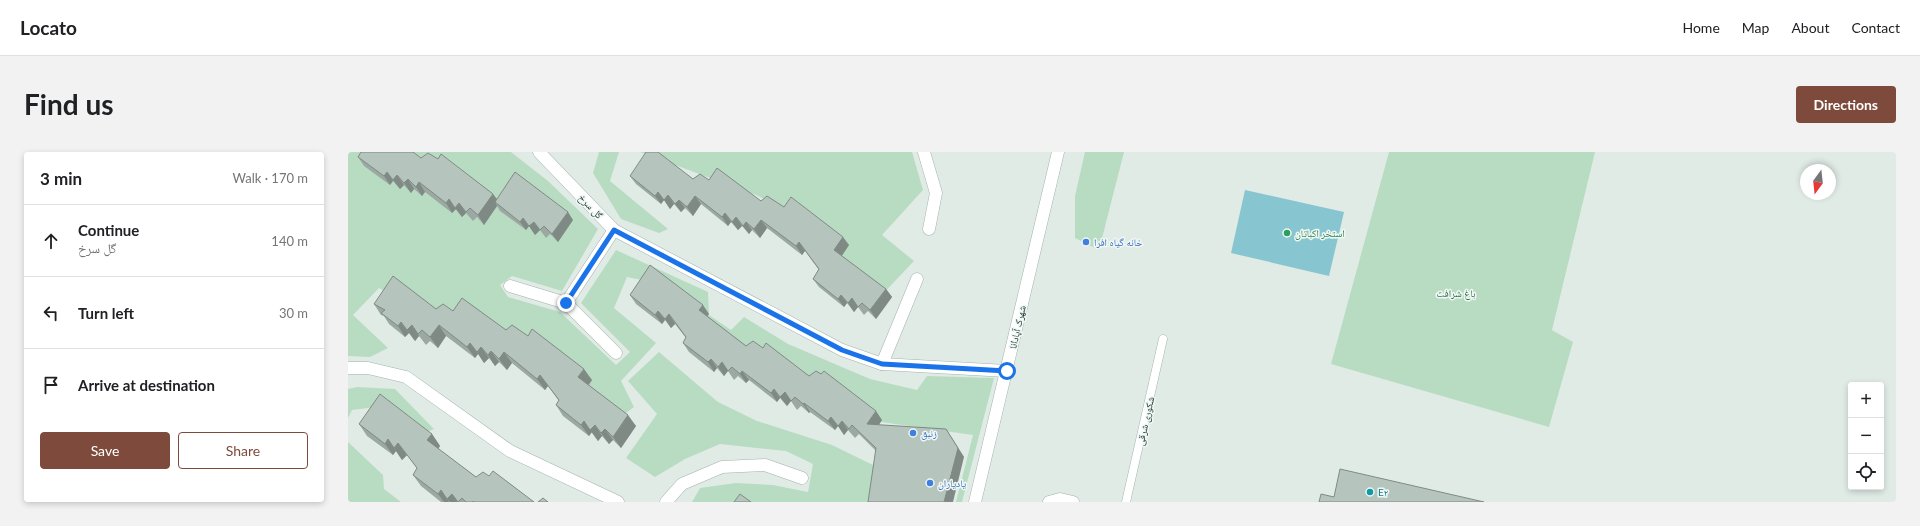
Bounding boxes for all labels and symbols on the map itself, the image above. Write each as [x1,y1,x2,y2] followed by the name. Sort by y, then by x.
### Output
[1800,164,1836,200] north arrow
[576,191,606,222] street label: گل سرخ
[1295,227,1345,240] place label: استخر اکباتان
[1282,228,1292,238] marker: استخر اکباتان
[1094,236,1143,248] place label: خانه گیاه افرا
[1081,237,1091,247] marker: خانه گیاه افرا
[1436,287,1476,300] park label: باغ شرافت
[557,294,575,312] route end
[1006,304,1029,350] street label: شهرک آپادانا
[998,362,1016,380] route start
[1134,395,1158,447] street label: شکوری شرقی
[921,427,937,440] place label: زنبق
[908,428,918,438] marker: زنبق
[938,477,966,490] place label: یادیاران
[925,478,935,488] marker: یادیاران
[1378,486,1389,498] place label: E۲
[1365,487,1375,497] marker: E۲

